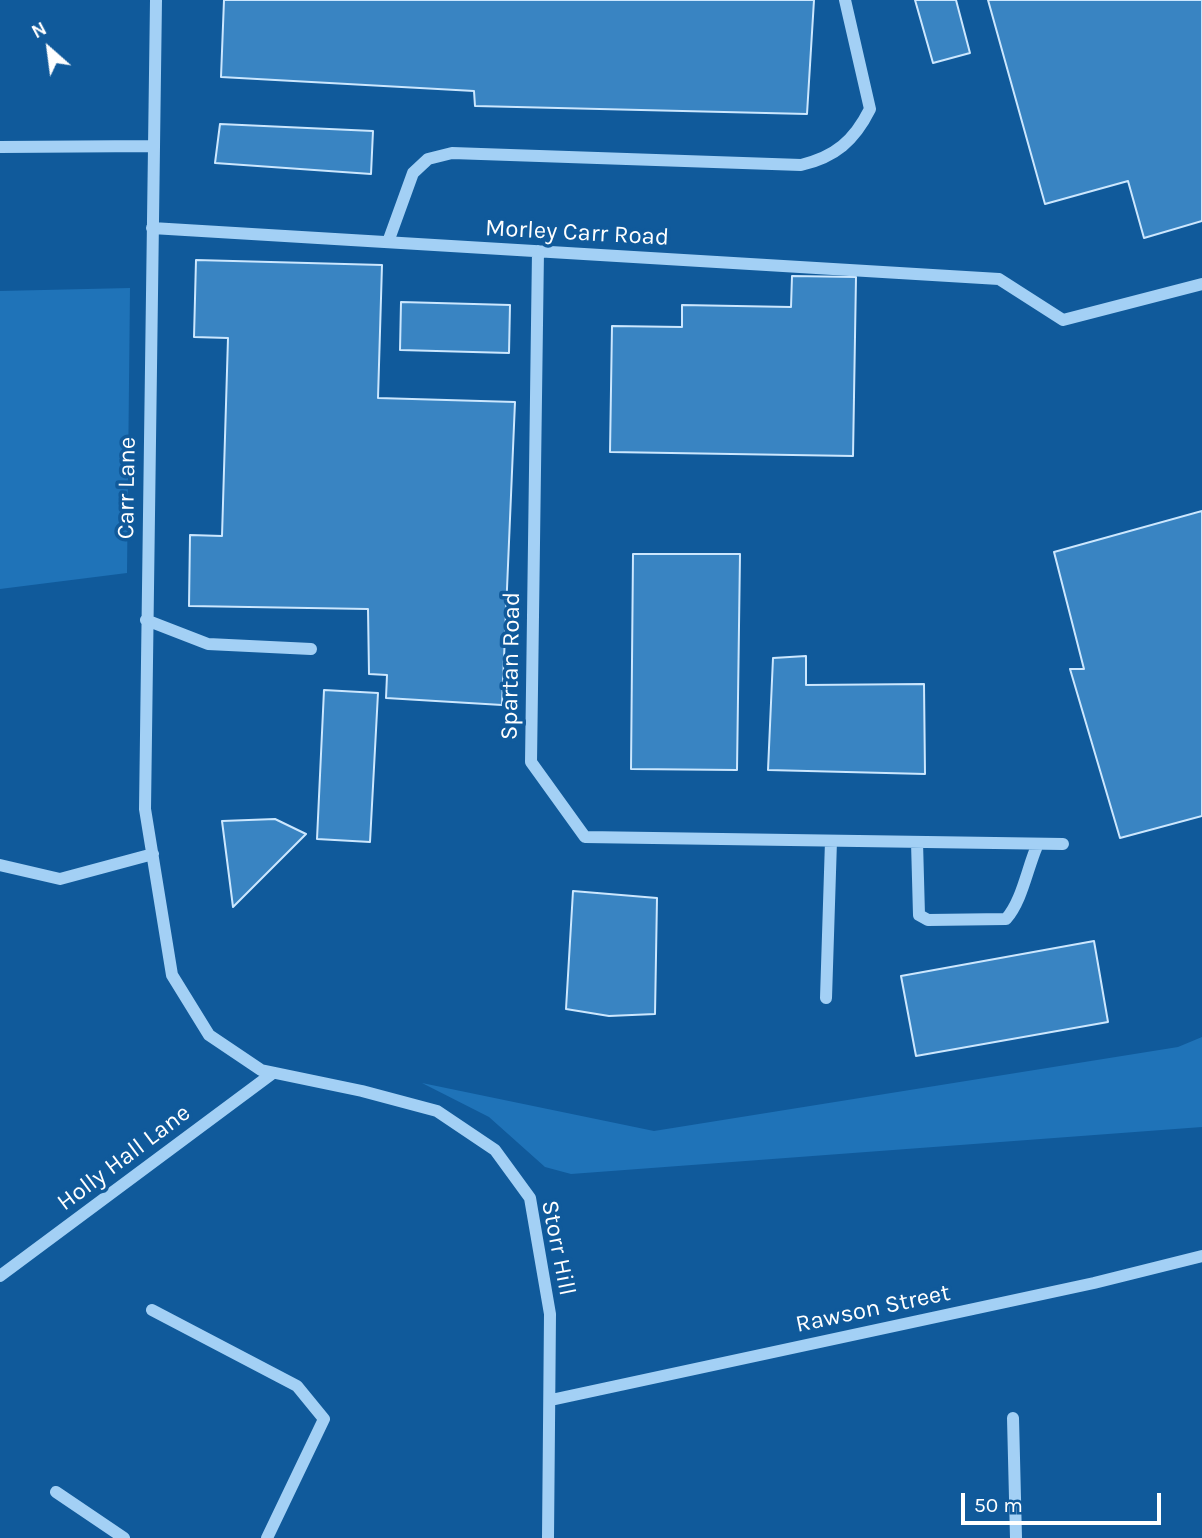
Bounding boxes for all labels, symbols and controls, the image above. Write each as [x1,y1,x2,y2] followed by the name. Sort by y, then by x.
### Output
[14,14,84,84] north arrow
[28,18,50,43] text: N
[484,214,670,252] street label: Morley Carr Road
[112,437,142,539] street label: Carr Lane
[495,592,527,740] street label: Spartan Road
[52,1099,196,1217] street label: Holly Hall Lane
[535,1198,581,1298] street label: Storr Hill
[793,1279,953,1339] street label: Rawson Street
[964,1478,1164,1522] scale bar
[974,1493,1023,1517] text: 50 m

